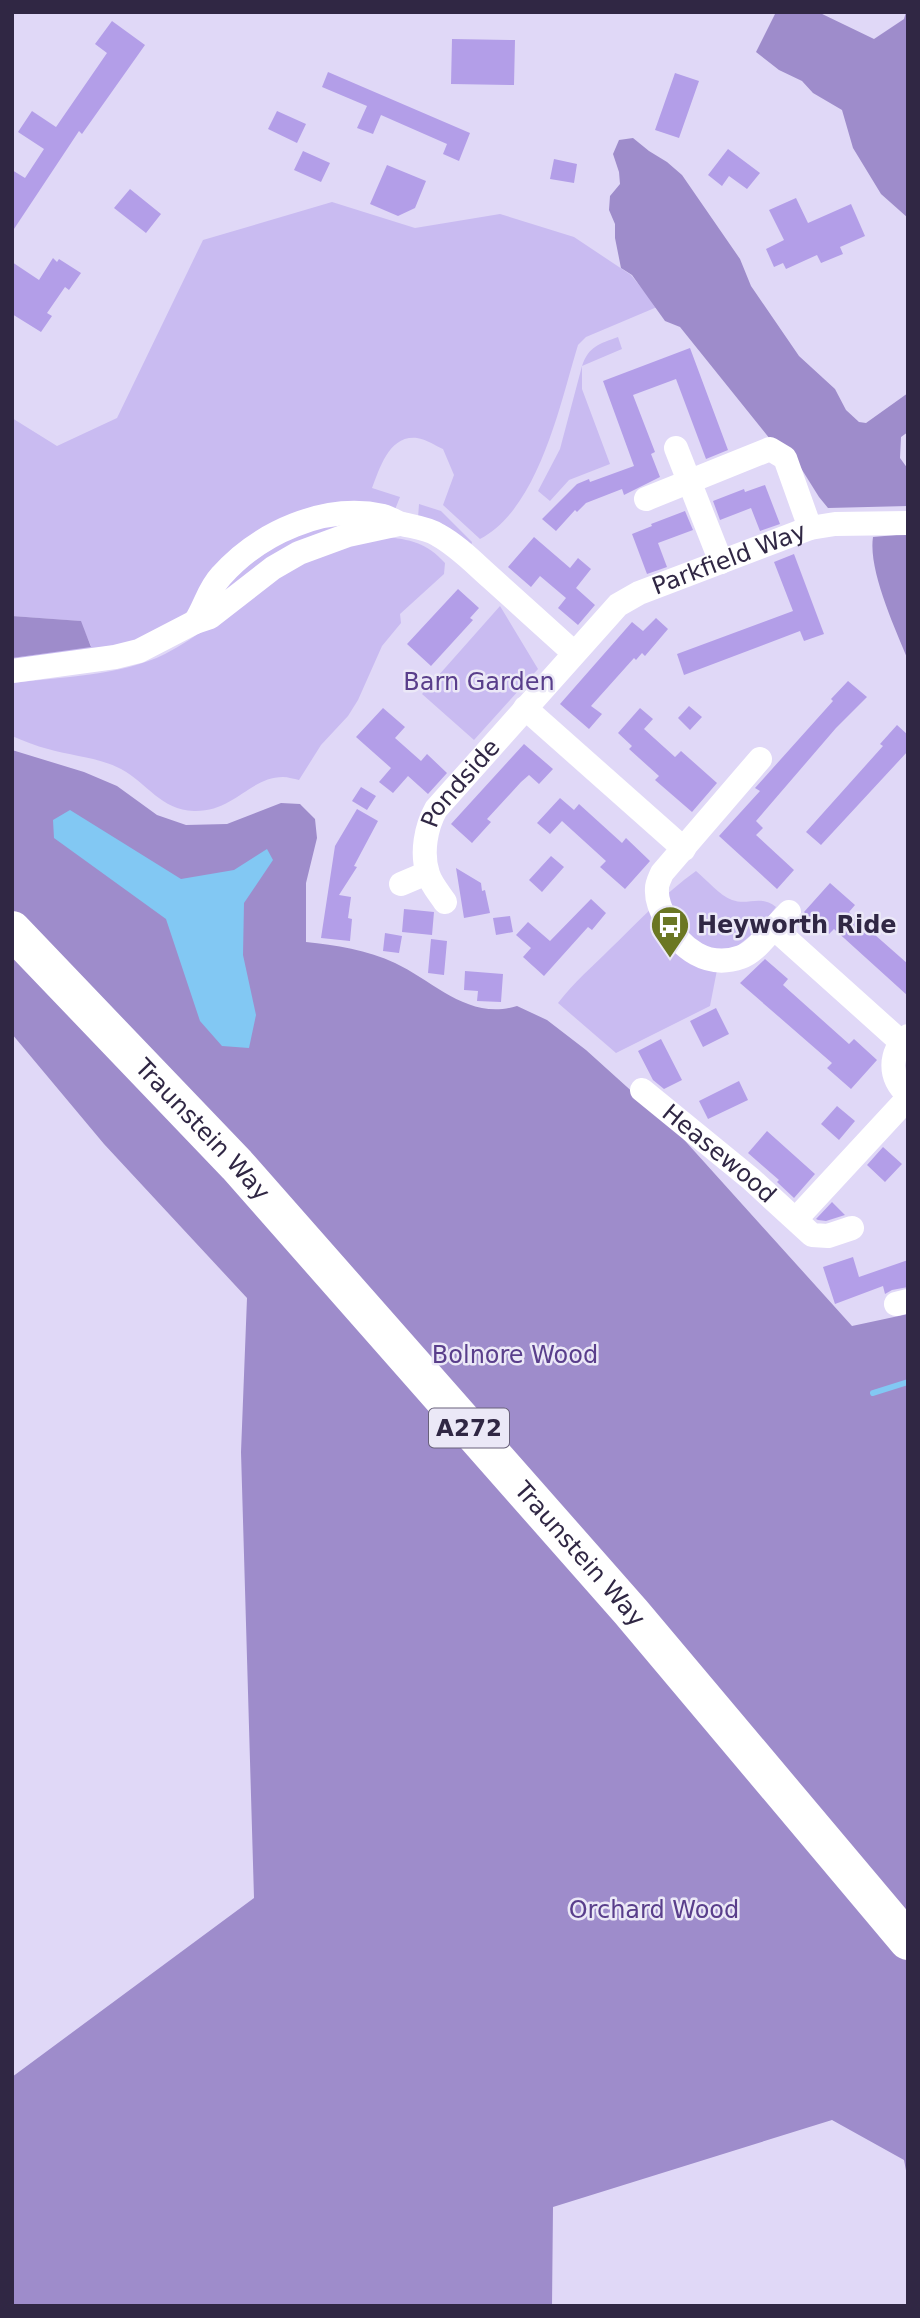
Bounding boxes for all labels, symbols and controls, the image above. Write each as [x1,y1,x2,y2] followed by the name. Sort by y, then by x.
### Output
[648,517,810,601] street label: Parkfield Way
[403,668,555,696] park label: Barn Garden
[415,733,506,831] street label: Pondside
[649,904,691,959] bus stop icon: Heyworth Ride
[697,911,897,939] place label: Heyworth Ride
[129,1053,276,1206] street label: Traunstein Way
[657,1098,782,1209] street label: Heasewood
[432,1341,598,1369] park label: Bolnore Wood
[429,1408,509,1448] road number: A272
[508,1475,651,1632] street label: Traunstein Way
[569,1896,739,1924] park label: Orchard Wood

